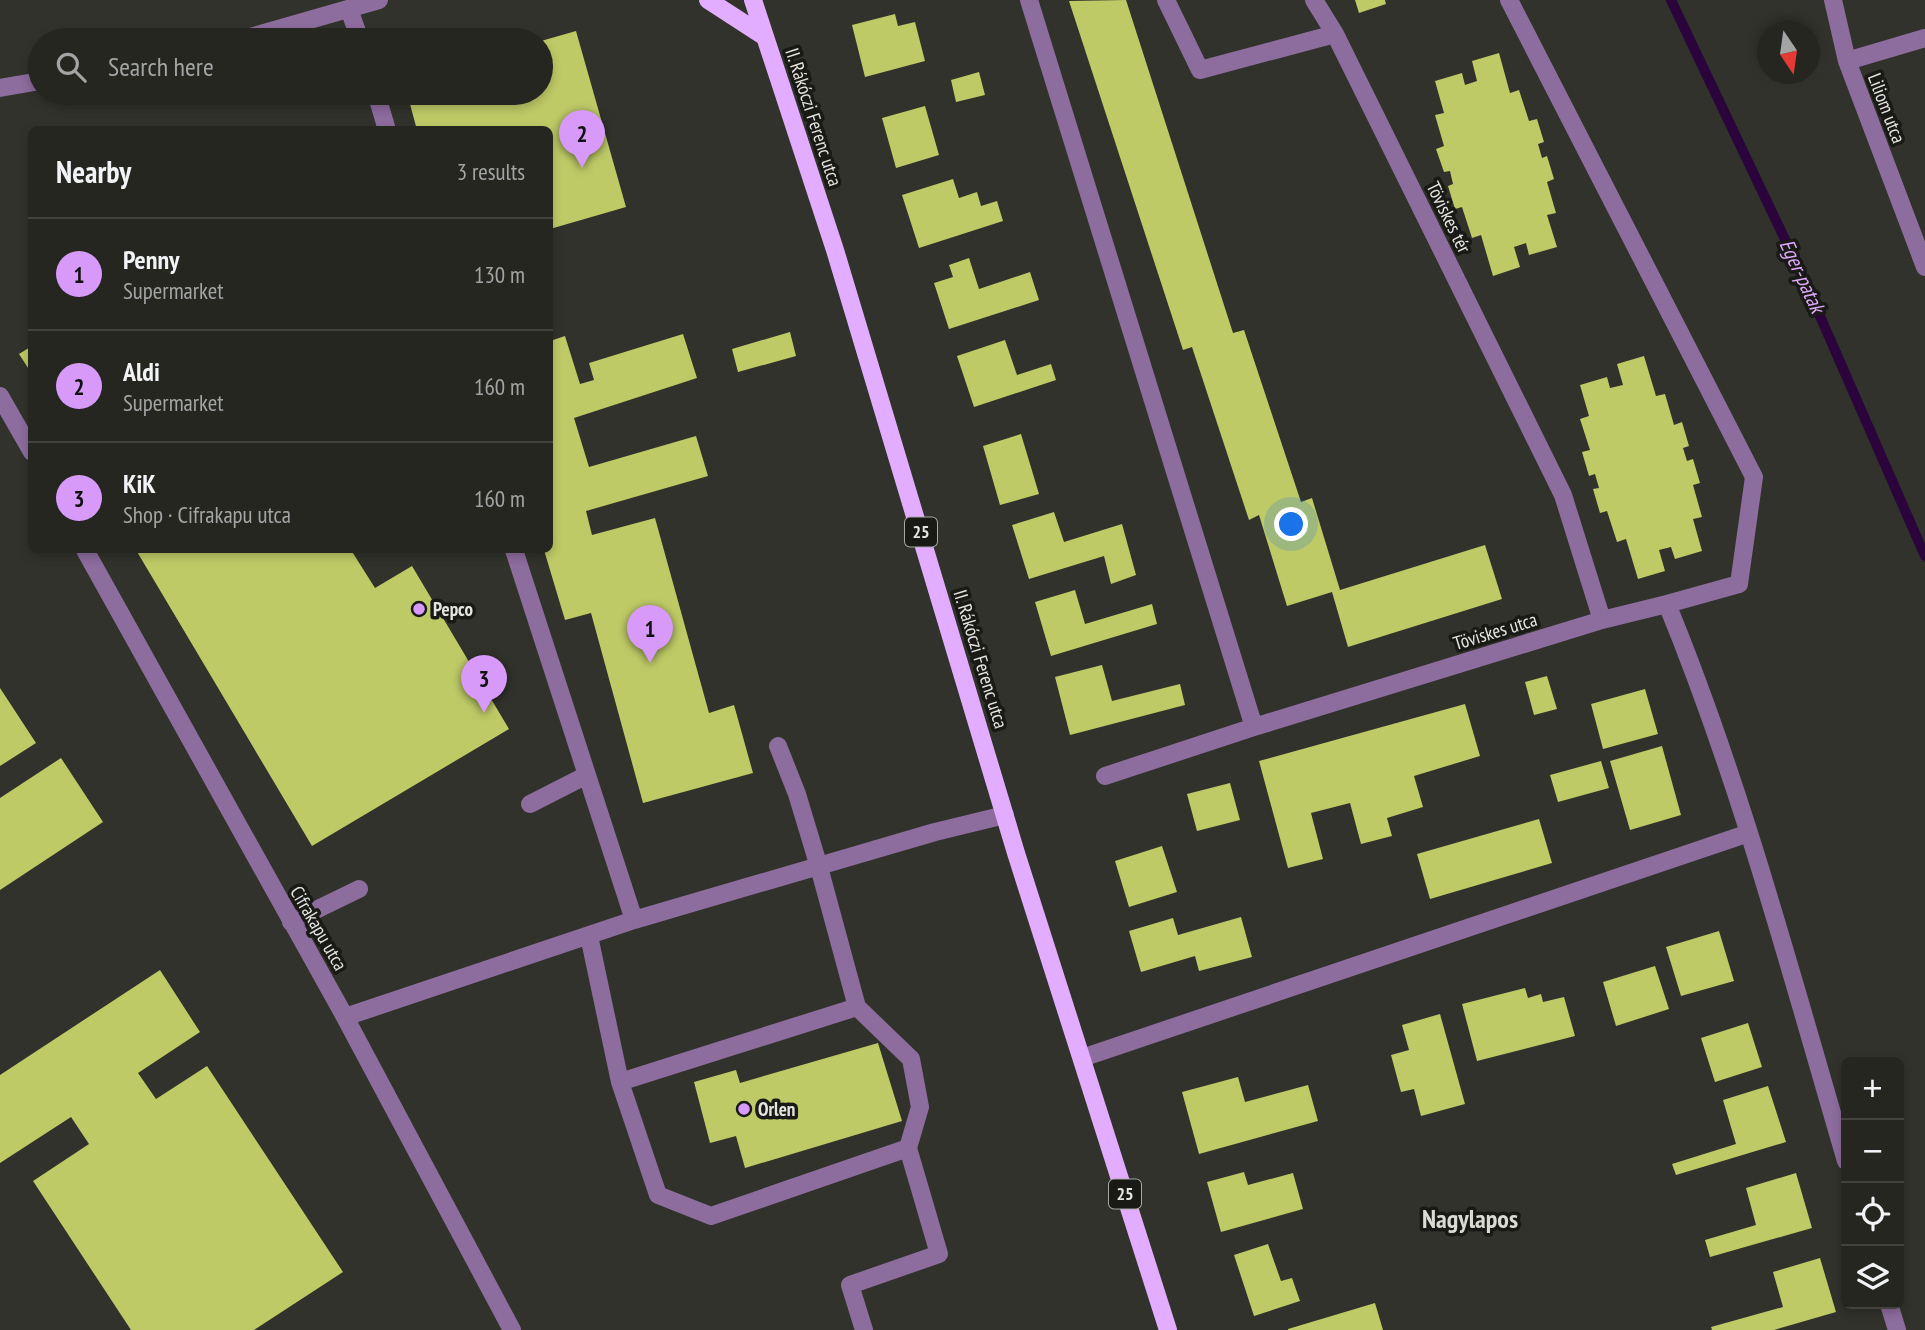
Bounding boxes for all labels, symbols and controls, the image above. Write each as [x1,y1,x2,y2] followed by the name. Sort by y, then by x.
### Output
[1757,21,1820,84] north arrow
[28,28,553,105] search box
[780,45,848,189] street label: II. Rákóczi Ferenc utca
[52,48,90,86] icon: search
[108,50,214,83] text: Search here
[1863,70,1911,146] street label: Liliom utca
[559,110,605,168] pin: 2
[56,152,131,191] text: Nearby
[457,157,525,186] text: 3 results
[1421,177,1477,257] street label: Töviskes tér
[1774,235,1832,320] water label: Eger-patak
[123,243,180,276] text: Penny
[74,260,85,289] text: 1
[474,260,525,289] text: 130 m
[123,276,224,305] text: Supermarket
[123,355,160,388] text: Aldi
[74,372,85,401] text: 2
[474,372,525,401] text: 160 m
[123,388,224,417] text: Supermarket
[123,467,156,500] text: KiK
[74,484,85,513] text: 3
[474,484,525,513] text: 160 m
[123,500,291,529] text: Shop · Cifrakapu utca
[1274,507,1308,541] your location
[905,518,937,546] road number: 25
[948,587,1014,731] street label: II. Rákóczi Ferenc utca
[433,597,473,621] place label: Pepco
[411,601,427,617] marker: Pepco
[627,605,673,663] pin: 1
[1450,607,1540,655] street label: Töviskes utca
[461,655,507,713] pin: 3
[285,881,353,975] street label: Cifrakapu utca
[1841,1057,1904,1309] map controls
[1841,1057,1904,1120] button: +
[758,1097,795,1121] place label: Orlen
[736,1101,752,1117] marker: Orlen
[1841,1120,1904,1183] button: −
[1109,1180,1141,1209] road number: 25
[1841,1183,1904,1246] button: locate
[1422,1202,1518,1235] district label: Nagylapos
[1841,1246,1904,1309] button: layers

